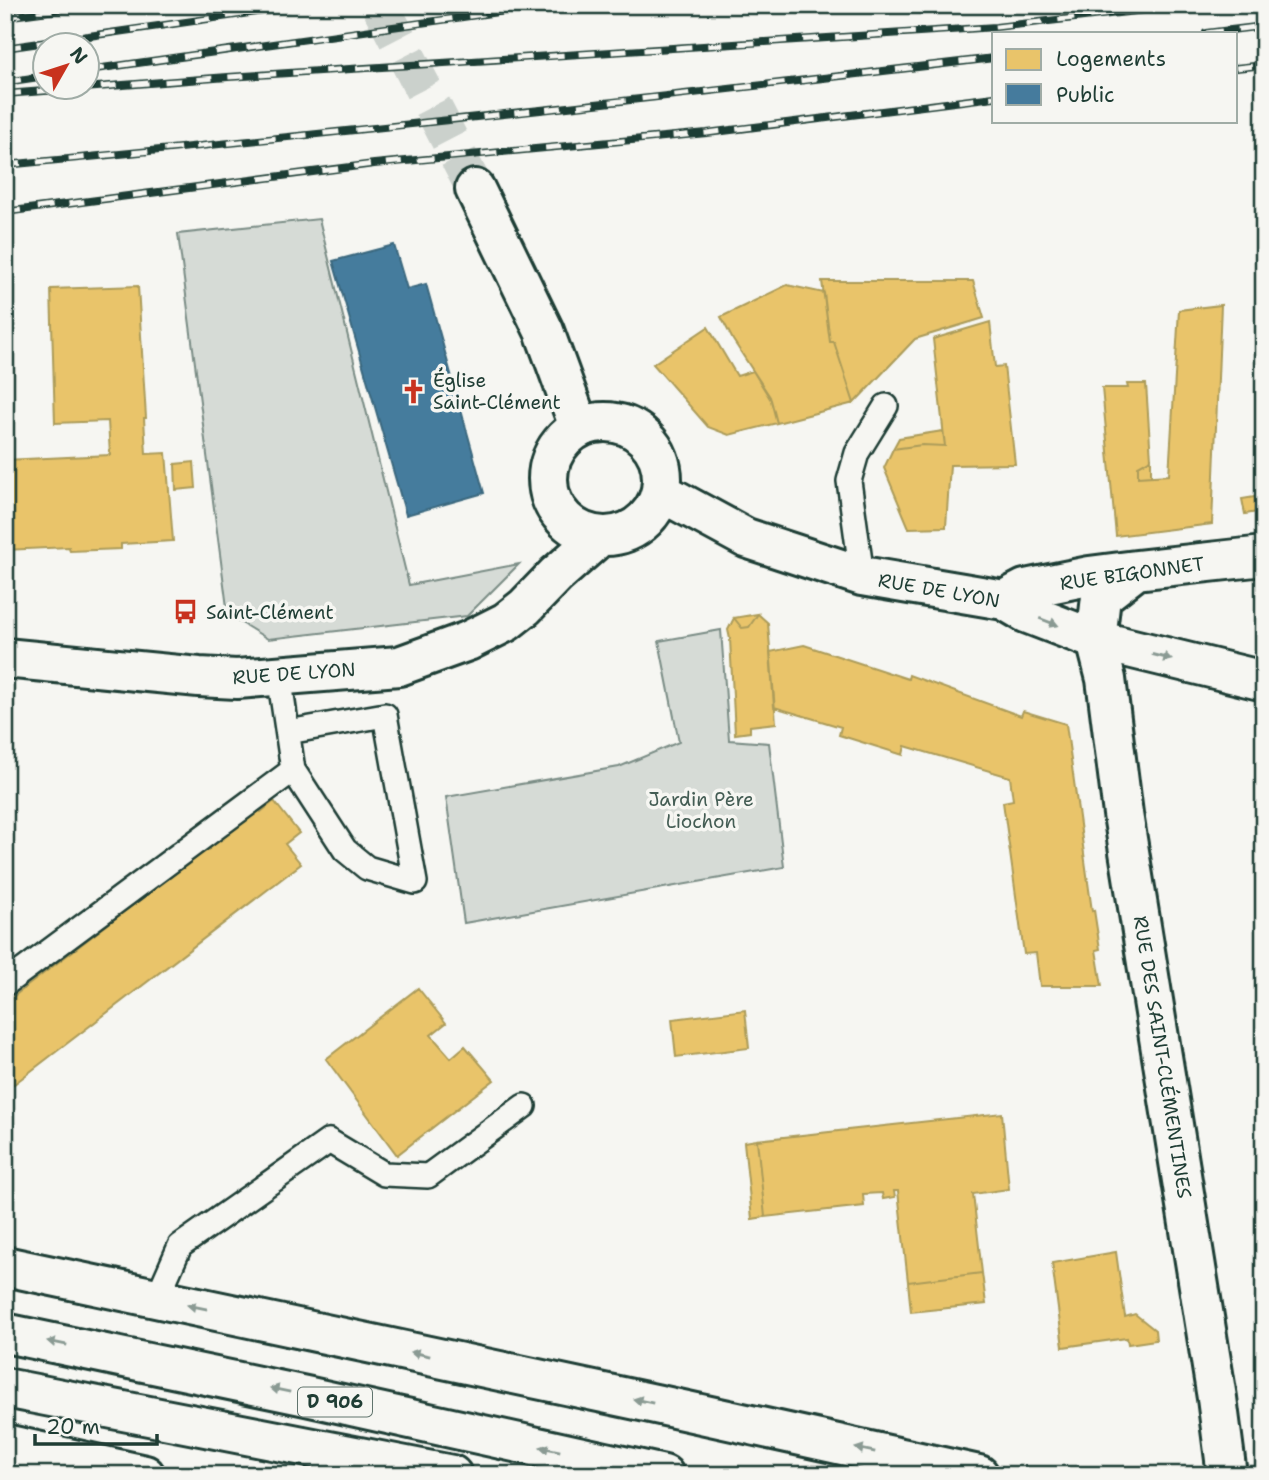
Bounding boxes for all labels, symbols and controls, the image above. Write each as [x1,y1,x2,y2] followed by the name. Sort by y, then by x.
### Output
[32,32,102,102] north arrow
[992,32,1238,122] legend
[64,42,93,69] text: N
[1056,45,1166,73] text: Logements
[1056,81,1115,109] text: Public
[433,367,561,415] place label: Église Saint-Clément
[399,377,427,405] church icon: Église Saint-Clément
[1058,551,1206,596] street label: RUE BIGONNET
[876,567,1002,613] street label: RUE DE LYON
[172,598,200,626] bus stop icon: Saint-Clément
[206,600,334,625] place label: Saint-Clément
[1039,616,1060,627] one-way arrow
[1152,652,1174,663] one-way arrow
[232,657,356,690] street label: RUE DE LYON
[648,787,754,834] park label: Jardin Père Liochon
[1128,914,1198,1200] street label: RUE DES SAINT-CLÉMENTINES
[186,1301,208,1312] one-way arrow
[46,1338,68,1349] one-way arrow
[409,1348,431,1359] one-way arrow
[269,1385,291,1396] one-way arrow
[298,1387,372,1416] road number: D 906
[632,1395,654,1406] one-way arrow
[35,1403,158,1447] scale bar
[46,1413,100,1441] text: 20 m
[539,1444,561,1455] one-way arrow
[854,1444,876,1455] one-way arrow

